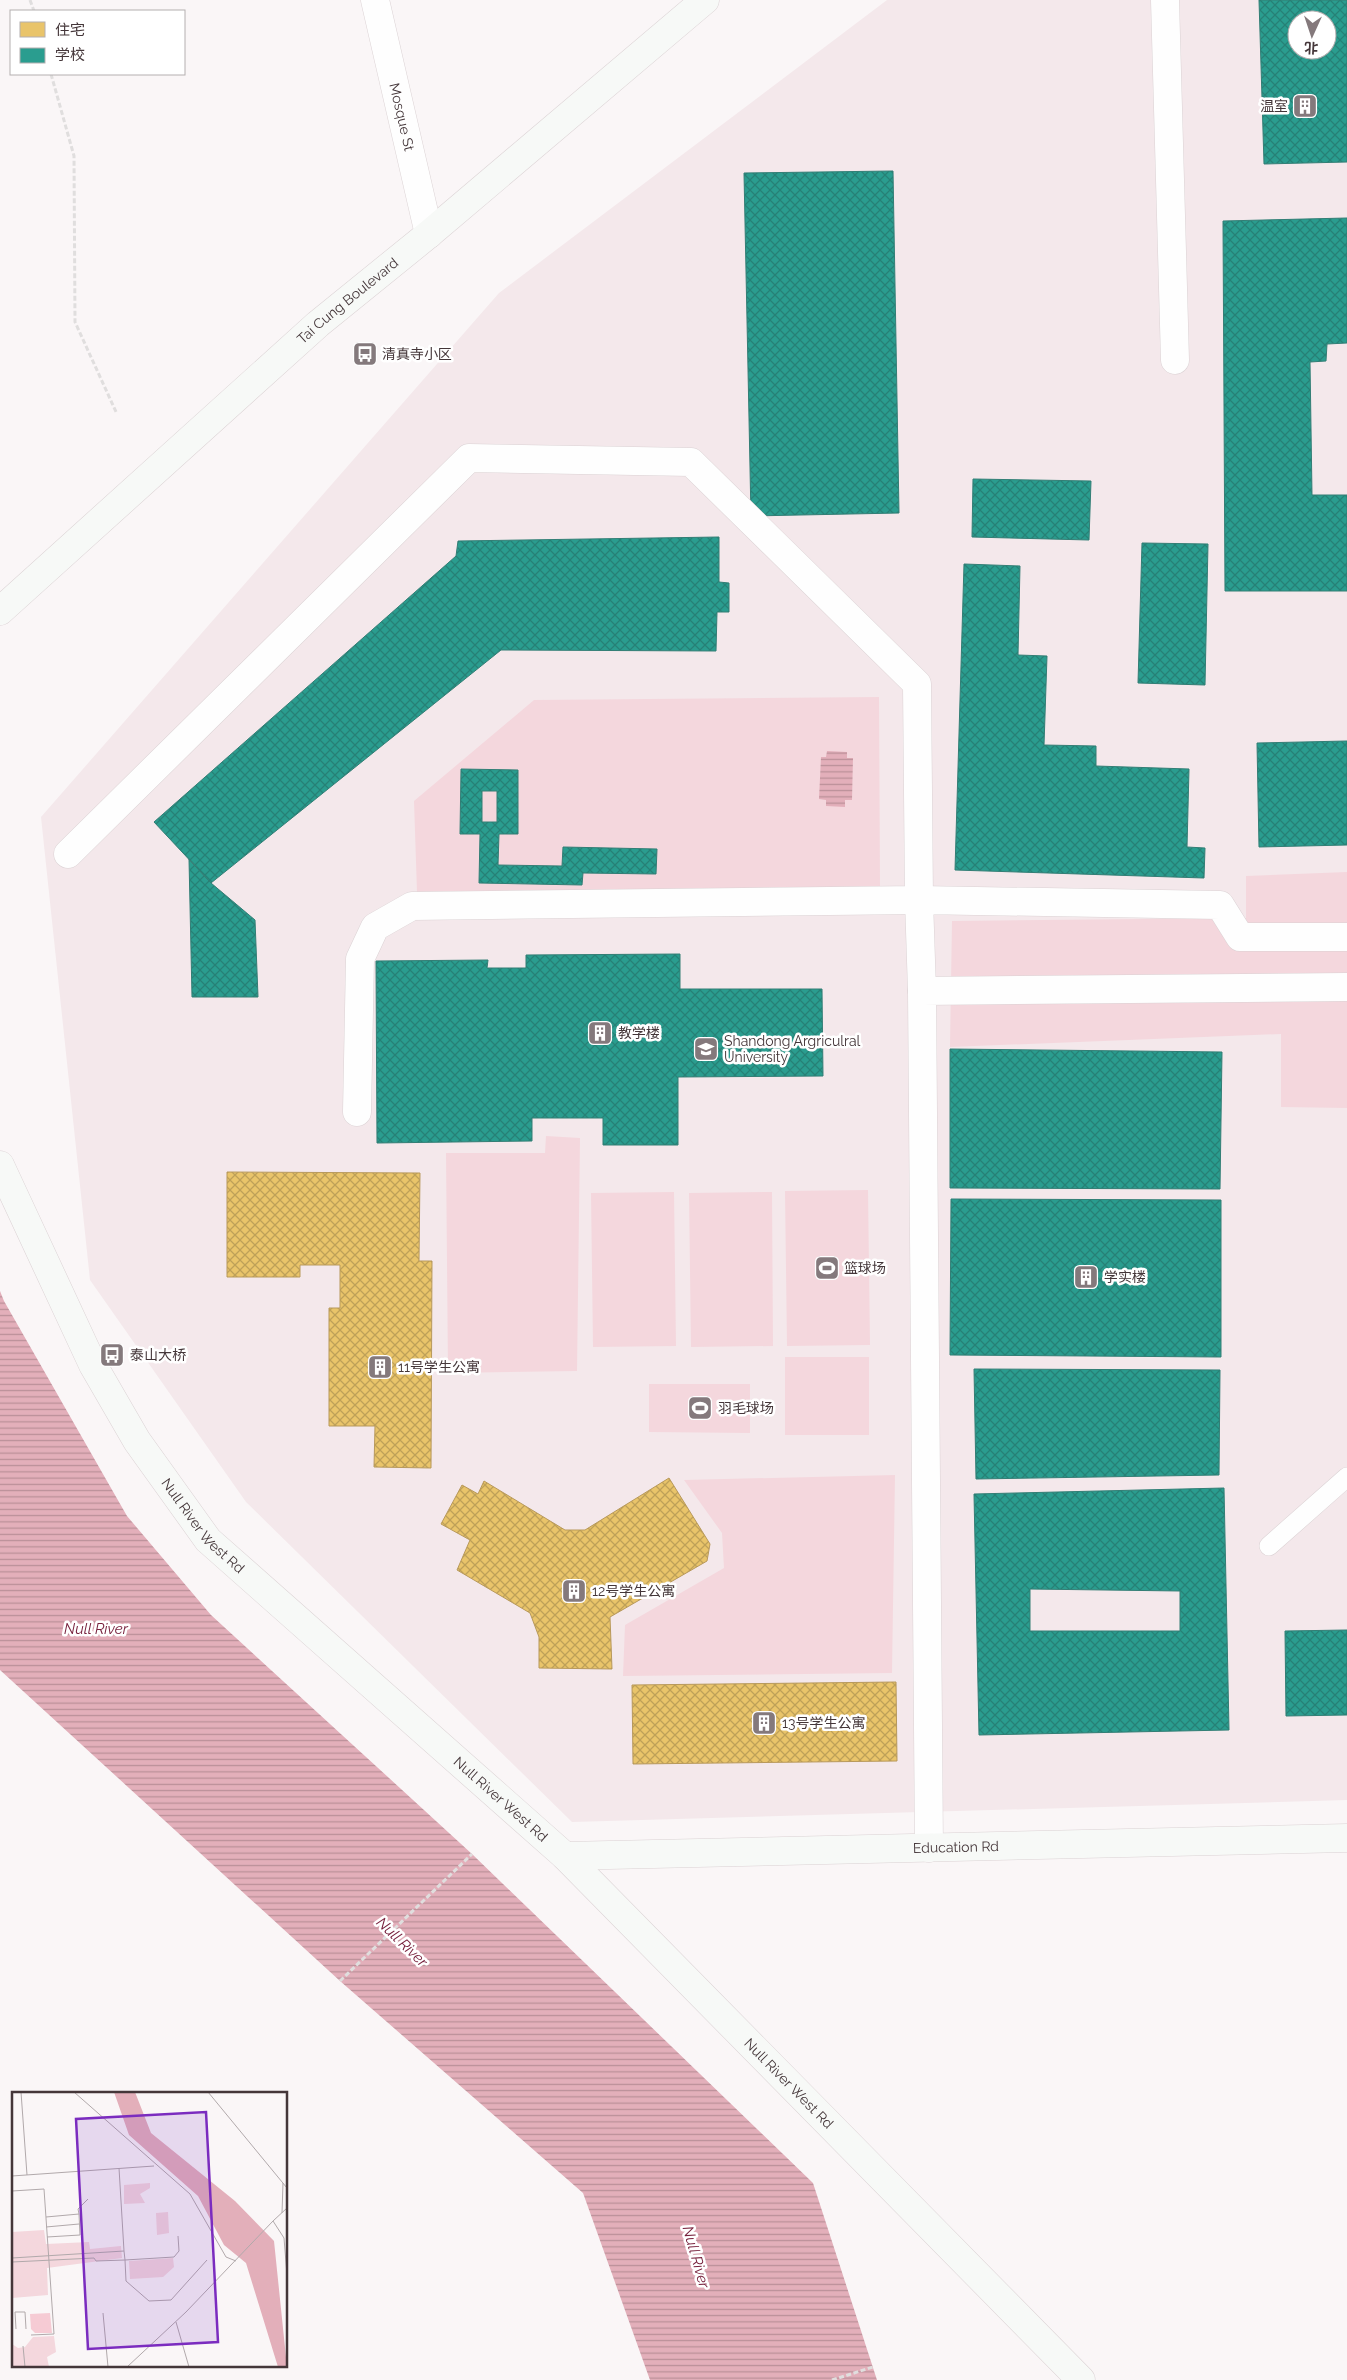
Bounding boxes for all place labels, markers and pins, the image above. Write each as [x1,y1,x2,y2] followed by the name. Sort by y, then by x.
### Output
[1292,93,1318,119] building icon: 温室
[1260,98,1288,114] place label: 温室
[352,341,378,367] bus stop icon: 清真寺小区
[382,346,452,362] place label: 清真寺小区
[587,1020,613,1046] building icon: 教学楼
[618,1025,660,1041] place label: 教学楼
[724,1033,861,1065] place label: Shandong Argriculral University
[693,1036,719,1062] school or university icon: Shandong Argriculral University
[814,1255,840,1281] sports icon: 篮球场
[844,1260,886,1276] place label: 篮球场
[1073,1264,1099,1290] building icon: 学实楼
[1104,1269,1146,1285] place label: 学实楼
[99,1342,125,1368] bus stop icon: 泰山大桥
[130,1347,186,1363] place label: 泰山大桥
[367,1354,393,1380] building icon: 11号学生公寓
[398,1359,480,1375] place label: 11号学生公寓
[687,1395,713,1421] sports icon: 羽毛球场
[718,1400,774,1416] place label: 羽毛球场
[561,1578,587,1604] building icon: 12号学生公寓
[592,1583,675,1599] place label: 12号学生公寓
[751,1710,777,1736] building icon: 13号学生公寓
[782,1715,865,1731] place label: 13号学生公寓

